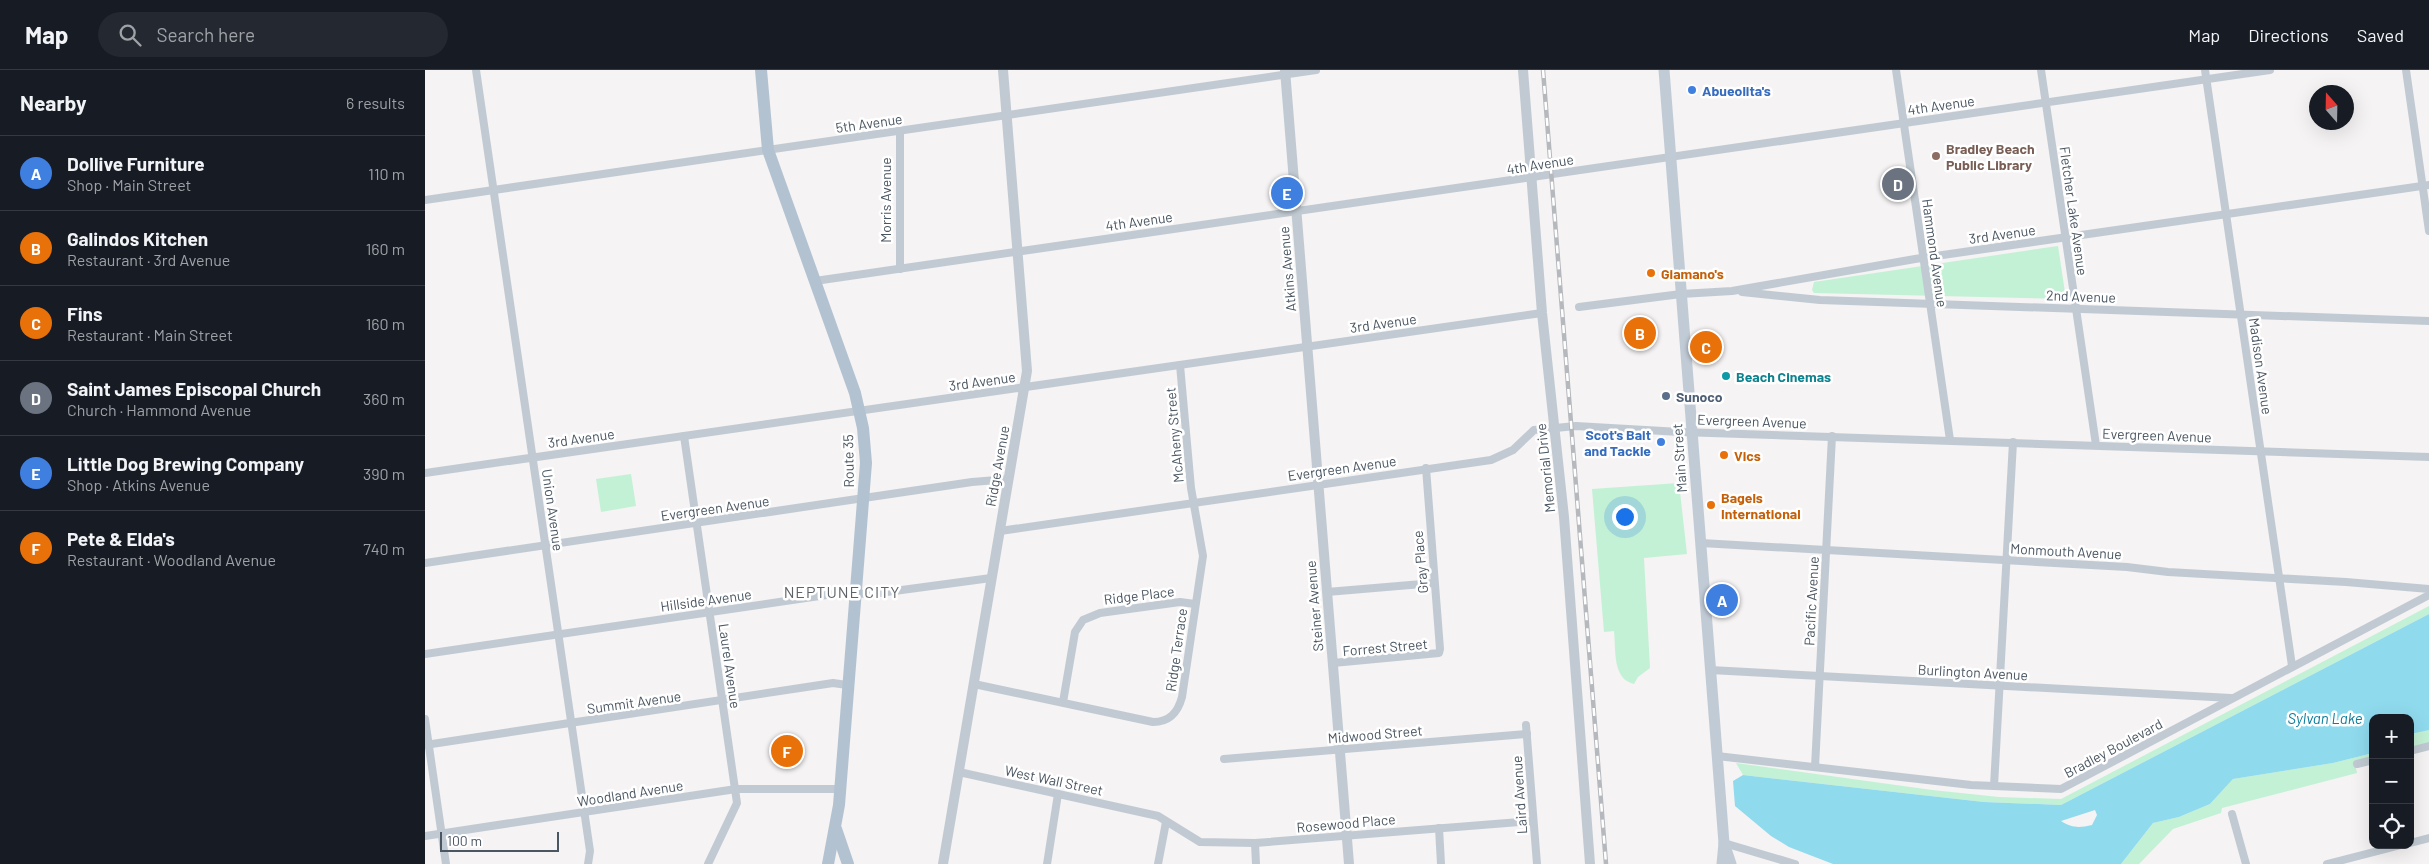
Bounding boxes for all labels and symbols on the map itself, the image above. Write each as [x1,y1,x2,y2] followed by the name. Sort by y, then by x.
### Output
[1702,82,1771,99] place label: Abueolita's
[1686,84,1698,96] marker: Abueolita's
[2309,85,2354,130] north arrow
[1906,92,1976,118] street label: 4th Avenue
[835,110,903,136] street label: 5th Avenue
[1946,140,2035,173] place label: Bradley Beach Public Library
[2057,145,2091,277] street label: Fletcher Lake Avenue
[1505,150,1575,178] street label: 4th Avenue
[1930,150,1942,162] marker: Bradley Beach Public Library
[877,157,894,243] street label: Morris Avenue
[1882,165,1914,203] pin: D
[1271,174,1303,212] pin: E
[1919,198,1951,308] street label: Hammond Avenue
[1104,208,1174,234] street label: 4th Avenue
[1968,221,2036,247] street label: 3rd Avenue
[1275,226,1299,312] street label: Atkins Avenue
[1661,265,1724,282] place label: Giamano's
[1645,267,1657,279] marker: Giamano's
[2046,286,2116,306] street label: 2nd Avenue
[1349,310,1417,336] street label: 3rd Avenue
[1624,314,1656,352] pin: B
[2246,316,2276,416] street label: Madison Avenue
[1690,328,1722,366] pin: C
[948,368,1016,394] street label: 3rd Avenue
[1736,368,1831,385] place label: Beach Cinemas
[1720,370,1732,382] marker: Beach Cinemas
[1161,387,1187,483] street label: McAheny Street
[1676,388,1723,405] place label: Sunoco
[1660,390,1672,402] marker: Sunoco
[1697,411,1807,431] street label: Evergreen Avenue
[1532,423,1558,513] street label: Memorial Drive
[1668,423,1690,493] street label: Main Street
[982,424,1012,508] street label: Ridge Avenue
[547,425,615,451] street label: 3rd Avenue
[2102,425,2212,445] street label: Evergreen Avenue
[1584,426,1651,459] place label: Scot's Bait and Tackle
[839,434,857,488] street label: Route 35
[1655,436,1667,448] marker: Scot's Bait and Tackle
[1734,447,1761,464] place label: Vics
[1718,449,1730,461] marker: Vics
[1287,452,1397,484] street label: Evergreen Avenue
[539,468,567,552] street label: Union Avenue
[1721,489,1801,522] place label: Bagels International
[660,492,770,524] street label: Evergreen Avenue
[1705,499,1717,511] marker: Bagels International
[1612,504,1638,530] your location
[1409,530,1431,594] street label: Gray Place
[2010,540,2122,562] street label: Monmouth Avenue
[1800,556,1822,646] street label: Pacific Avenue
[1302,560,1326,652] street label: Steiner Avenue
[1706,581,1738,619] pin: A
[784,582,900,601] district label: NEPTUNE CITY
[1103,582,1175,608] street label: Ridge Place
[659,585,753,615] street label: Hillside Avenue
[1162,607,1190,693] street label: Ridge Terrace
[716,622,744,710] street label: Laurel Avenue
[1342,635,1428,659] street label: Forrest Street
[1917,661,2029,683] street label: Burlington Avenue
[586,687,682,717] street label: Summit Avenue
[2288,709,2363,727] water label: Sylvan Lake
[2061,715,2165,781] street label: Bradley Boulevard
[1327,721,1423,747] street label: Midwood Street
[771,732,803,770] pin: F
[1508,755,1530,835] street label: Laird Avenue
[1003,761,1105,799] street label: West Wall Street
[576,776,684,810] street label: Woodland Avenue
[1296,810,1396,836] street label: Rosewood Place
[440,829,559,852] scale bar

